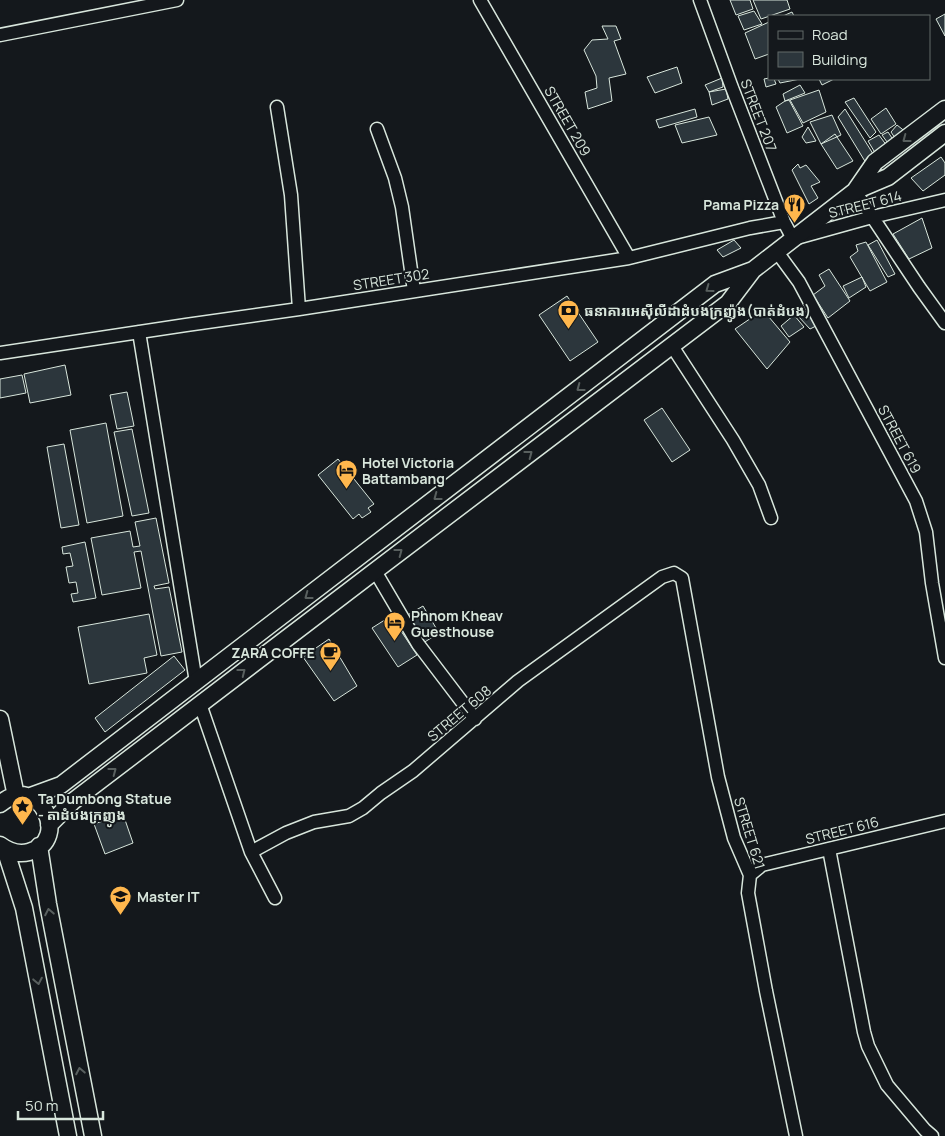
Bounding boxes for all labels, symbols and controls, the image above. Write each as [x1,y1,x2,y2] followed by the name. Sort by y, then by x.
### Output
[768,15,930,80] legend
[812,24,848,45] text: Road
[812,49,867,70] text: Building
[737,76,781,154] street label: STREET 207
[540,83,596,159] street label: STREET 209
[902,133,912,142] one-way arrow
[826,186,904,222] street label: STREET 614
[783,192,807,223] restaurant icon: Pama Pizza
[703,195,779,214] place label: Pama Pizza
[352,264,430,294] street label: STREET 302
[705,283,715,292] one-way arrow
[556,298,580,329] bank icon: ធនាគារអេស៊ីលីដាដំបងក្រញ៉ូង(បាត់ដំបង)
[584,301,811,323] place label: ធនាគារអេស៊ីលីដាដំបងក្រញ៉ូង(បាត់ដំបង)
[577,382,586,390] one-way arrow
[874,401,926,477] street label: STREET 619
[523,451,532,460] one-way arrow
[362,453,454,488] place label: Hotel Victoria Battambang
[334,458,358,489] hotel icon: Hotel Victoria Battambang
[433,491,443,500] one-way arrow
[393,550,402,558] one-way arrow
[304,590,314,599] one-way arrow
[411,606,503,641] place label: Phnom Kheav Guesthouse
[383,611,407,642] hotel icon: Phnom Kheav Guesthouse
[319,640,343,671] cafe icon: ZARA COFFE
[231,643,315,662] place label: ZARA COFFE
[236,670,245,678] one-way arrow
[423,681,495,745] street label: STREET 608
[107,768,117,777] one-way arrow
[38,789,172,827] place label: Ta Dumbong Statue - តាដំបងក្រញូង
[10,794,34,825] place icon: Ta Dumbong Statue - តាដំបងក្រញូង
[730,795,770,871] street label: STREET 621
[803,812,881,848] street label: STREET 616
[109,884,133,915] school or university icon: Master IT
[137,887,200,906] place label: Master IT
[45,907,55,916] one-way arrow
[32,977,43,985] one-way arrow
[76,1067,86,1075] one-way arrow
[18,1088,102,1120] scale bar
[25,1095,59,1116] text: 50 m

